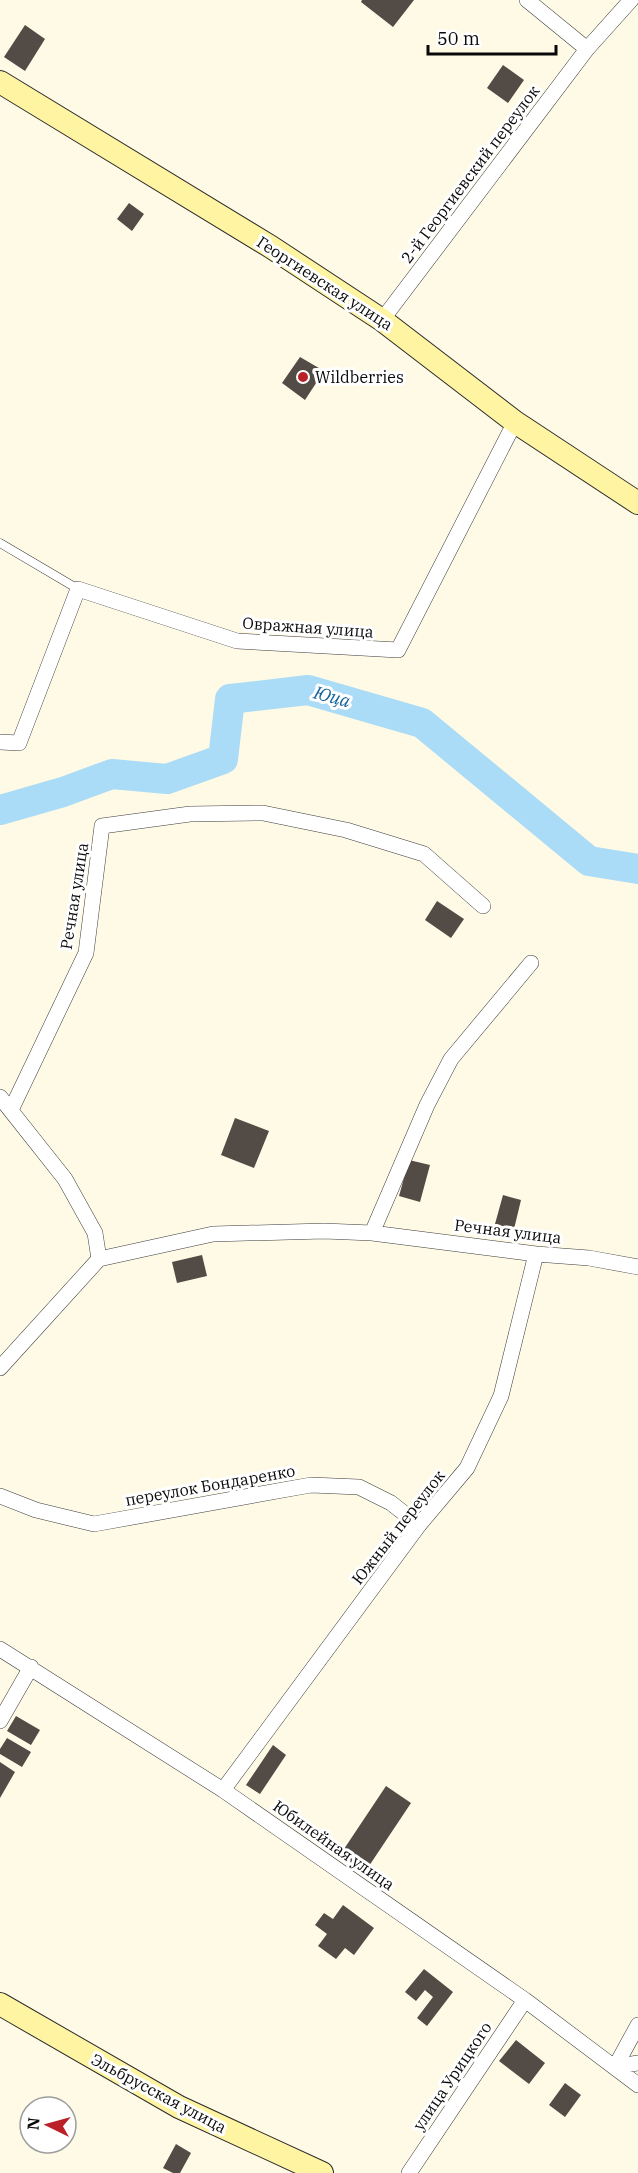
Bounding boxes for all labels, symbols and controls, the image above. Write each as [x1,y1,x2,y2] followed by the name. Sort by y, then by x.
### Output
[428,18,556,56] scale bar
[437,27,480,50] text: 50 m
[397,81,544,267] street label: 2-й Георгиевский переулок
[253,232,397,335] street label: Георгиевская улица
[315,367,404,387] place label: Wildberries
[296,370,310,384] marker: Wildberries
[242,612,375,642] street label: Овражная улица
[310,680,353,712] water label: Юца
[56,841,92,951] street label: Речная улица
[453,1215,563,1248] street label: Речная улица
[123,1460,297,1510] street label: переулок Бондаренко
[347,1465,449,1588] street label: Южный переулок
[269,1796,399,1895] street label: Юбилейная улица
[408,2018,496,2134] street label: улица Урицкого
[88,2049,230,2137] street label: Эльбрусская улица
[18,2095,78,2155] north arrow
[23,2117,44,2131] text: N

